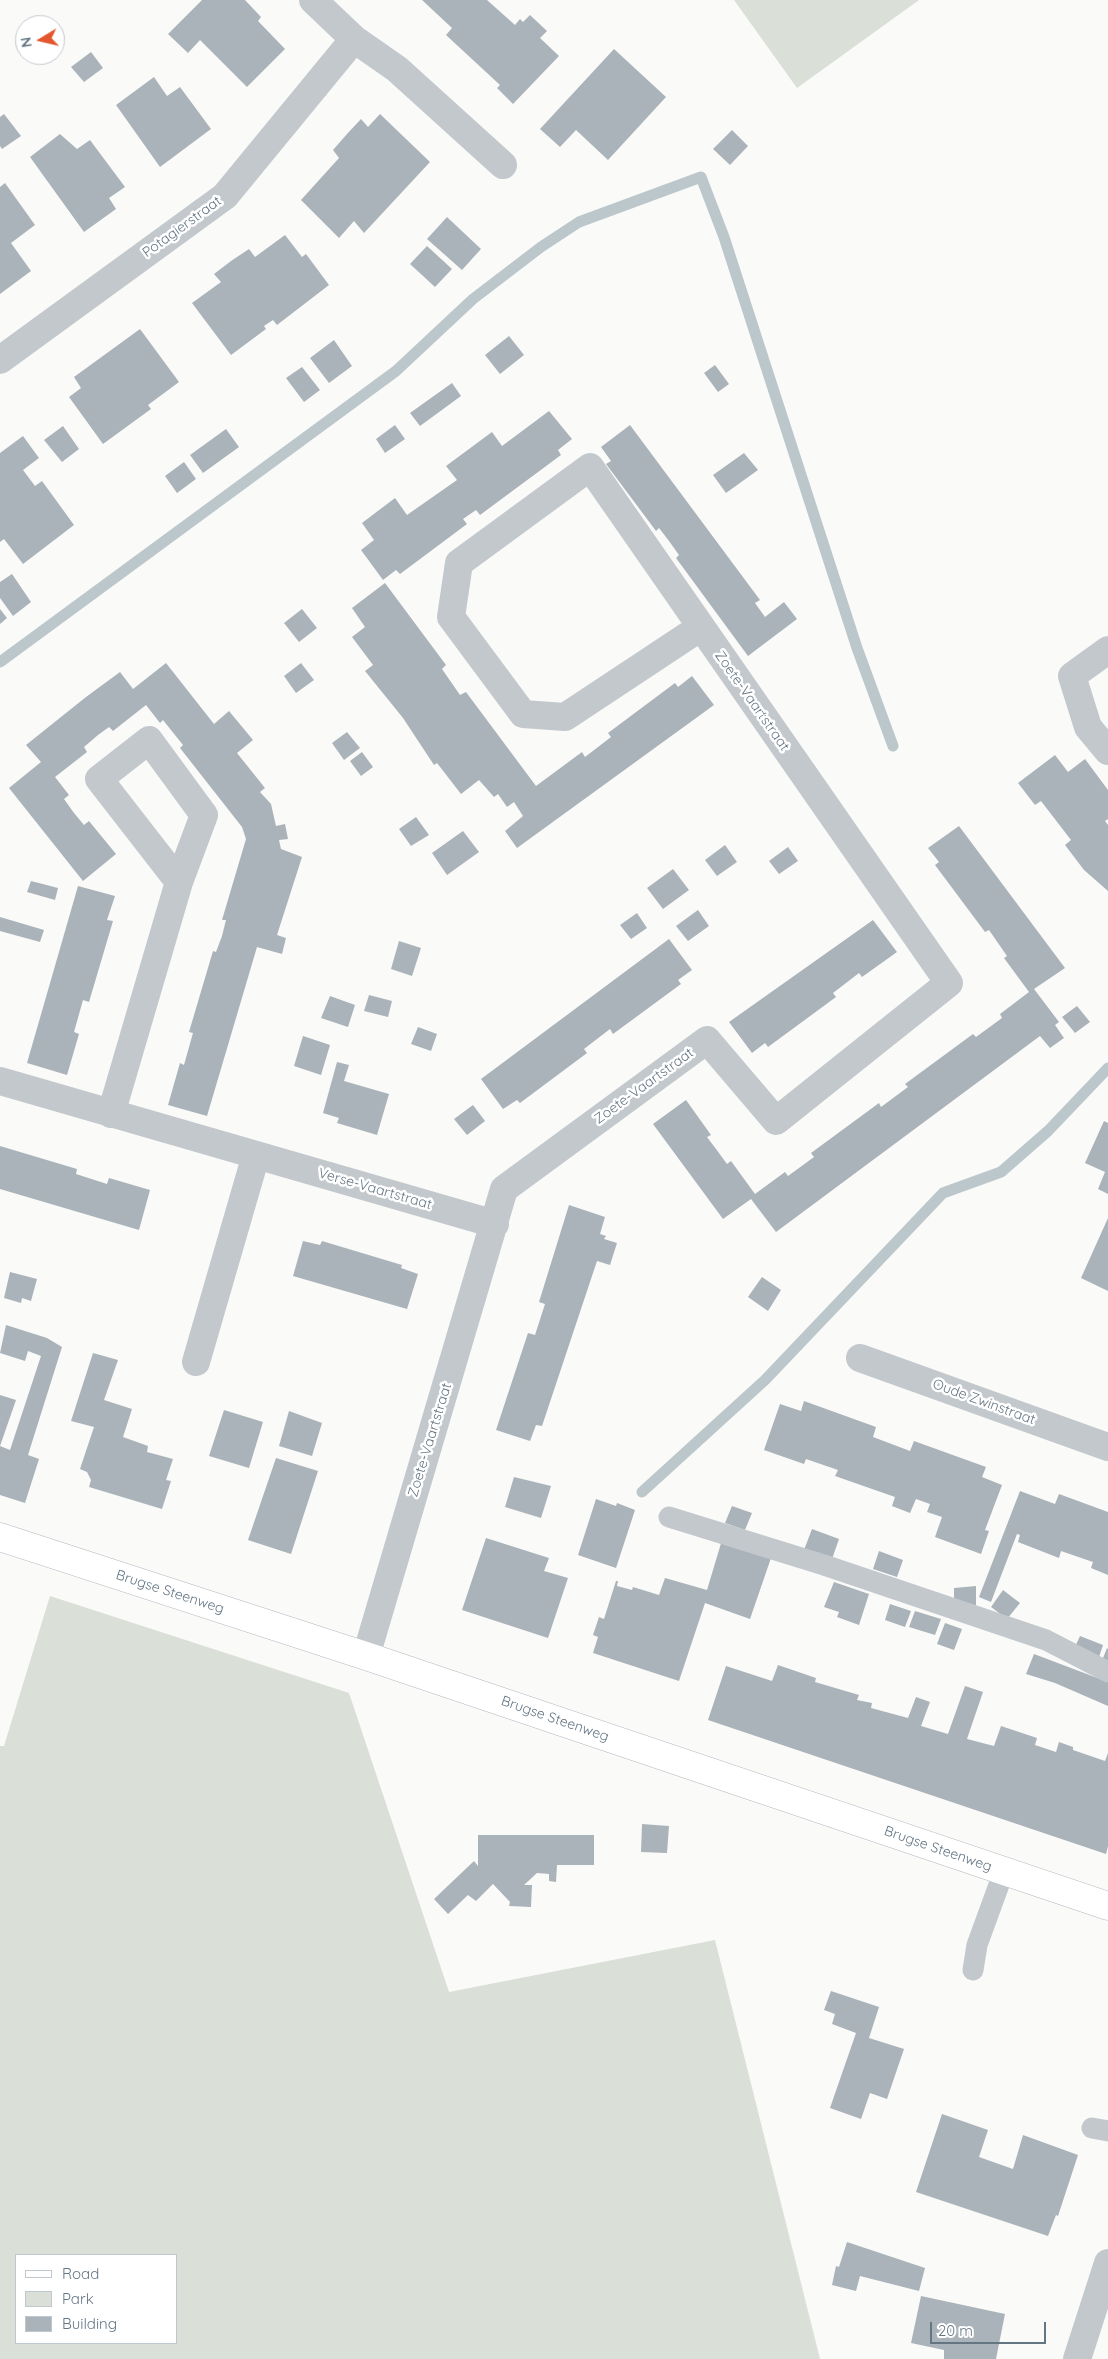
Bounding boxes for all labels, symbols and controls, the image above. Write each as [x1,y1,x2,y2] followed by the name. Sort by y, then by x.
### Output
[15,15,65,65] north arrow
[16,36,36,49] text: N
[139,193,225,261] street label: Potagierstraat
[711,648,793,754] street label: Zoete-Vaartstraat
[591,1044,697,1128] street label: Zoete-Vaartstraat
[316,1165,434,1213] street label: Verse-Vaartstraat
[930,1376,1038,1428] street label: Oude Zwinstraat
[405,1381,455,1499] street label: Zoete-Vaartstraat
[114,1567,226,1617] street label: Brugse Steenweg
[499,1693,611,1745] street label: Brugse Steenweg
[882,1823,994,1875] street label: Brugse Steenweg
[15,2254,178,2344] legend
[62,2264,99,2283] text: Road
[62,2289,94,2308] text: Park
[933,2312,1049,2344] scale bar
[62,2314,117,2333] text: Building
[938,2321,973,2340] text: 20 m

